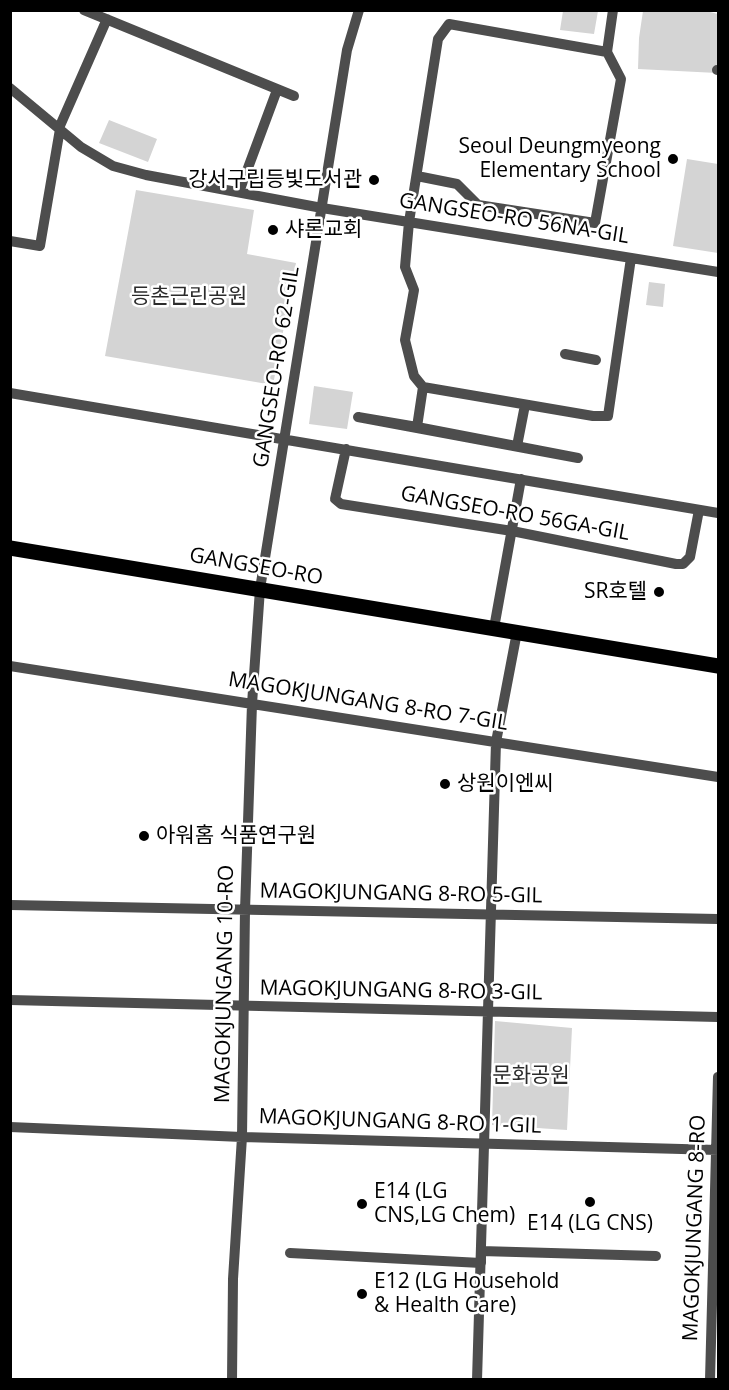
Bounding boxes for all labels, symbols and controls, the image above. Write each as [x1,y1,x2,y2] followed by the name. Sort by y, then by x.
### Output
[459,134,661,184] place label: Seoul Deungmyeong Elementary School
[666,152,680,166] marker: Seoul Deungmyeong Elementary School
[188,167,362,193] place label: 강서구립등빛도서관
[367,173,381,187] marker: 강서구립등빛도서관
[397,188,631,250] street label: GANGSEO-RO 56NA-GIL
[285,217,362,243] place label: 샤론교회
[266,223,280,237] marker: 샤론교회
[249,265,305,469] street label: GANGSEO-RO 62-GIL
[131,284,247,310] park label: 등촌근린공원
[399,481,631,547] street label: GANGSEO-RO 56GA-GIL
[187,543,325,591] street label: GANGSEO-RO
[584,579,647,605] place label: SR호텔
[652,585,666,599] marker: SR호텔
[226,667,510,737] street label: MAGOKJUNGANG 8-RO 7-GIL
[457,771,554,797] place label: 상원이엔씨
[438,777,452,791] marker: 상원이엔씨
[156,823,316,849] place label: 아워홈 식품연구원
[137,829,151,843] marker: 아워홈 식품연구원
[210,865,240,1103] street label: MAGOKJUNGANG 10-RO
[259,879,543,909] street label: MAGOKJUNGANG 8-RO 5-GIL
[259,976,543,1006] street label: MAGOKJUNGANG 8-RO 3-GIL
[492,1063,570,1089] park label: 문화공원
[258,1104,542,1140] street label: MAGOKJUNGANG 8-RO 1-GIL
[678,1114,712,1342] street label: MAGOKJUNGANG 8-RO
[374,1179,515,1229] place label: E14 (LG CNS,LG Chem)
[583,1195,597,1209] marker: E14 (LG CNS)
[355,1197,369,1211] marker: E14 (LG CNS,LG Chem)
[527,1211,653,1237] place label: E14 (LG CNS)
[374,1269,559,1319] place label: E12 (LG Household & Health Care)
[355,1287,369,1301] marker: E12 (LG Household & Health Care)

